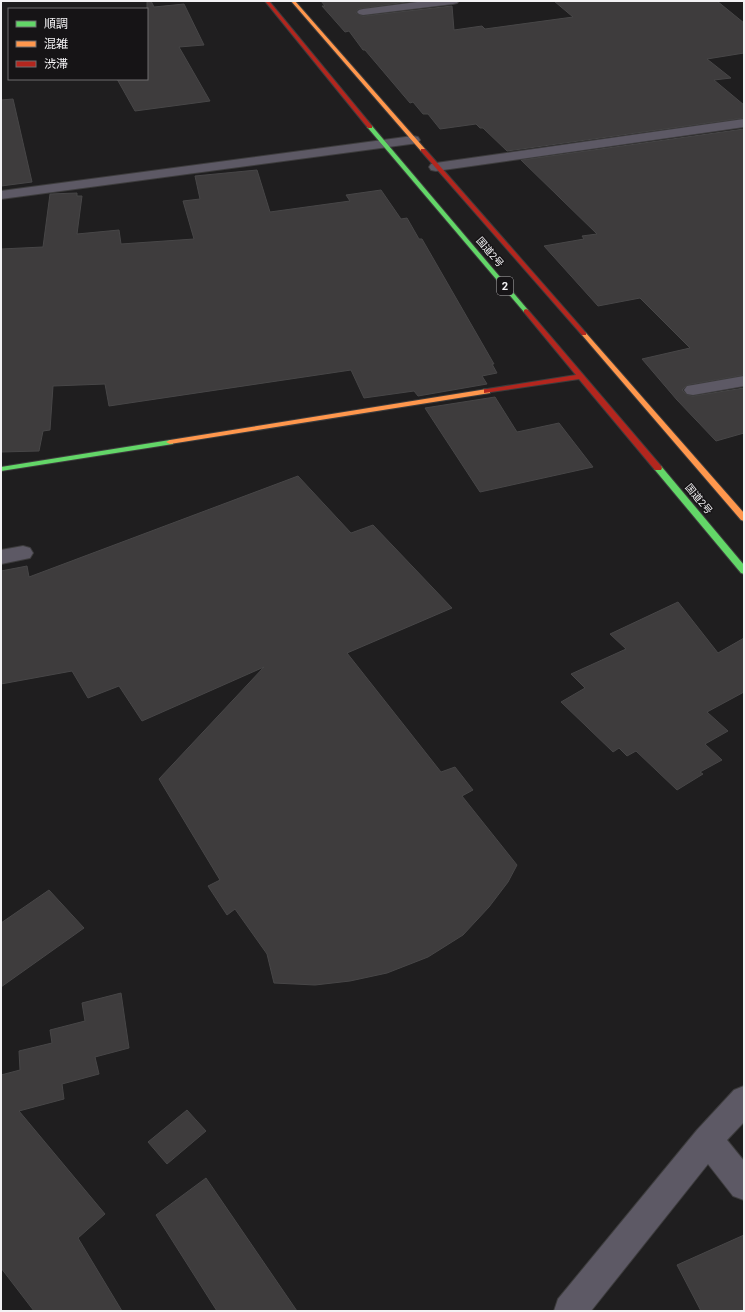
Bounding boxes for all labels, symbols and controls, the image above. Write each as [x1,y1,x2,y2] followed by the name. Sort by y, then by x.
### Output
[8,8,148,80] legend
[44,17,68,31] text: 順調
[44,37,68,51] text: 混雑
[44,57,68,71] text: 渋滞
[474,235,506,269] street label: 国道2号
[497,277,513,295] road number: 2
[683,482,715,516] street label: 国道2号

